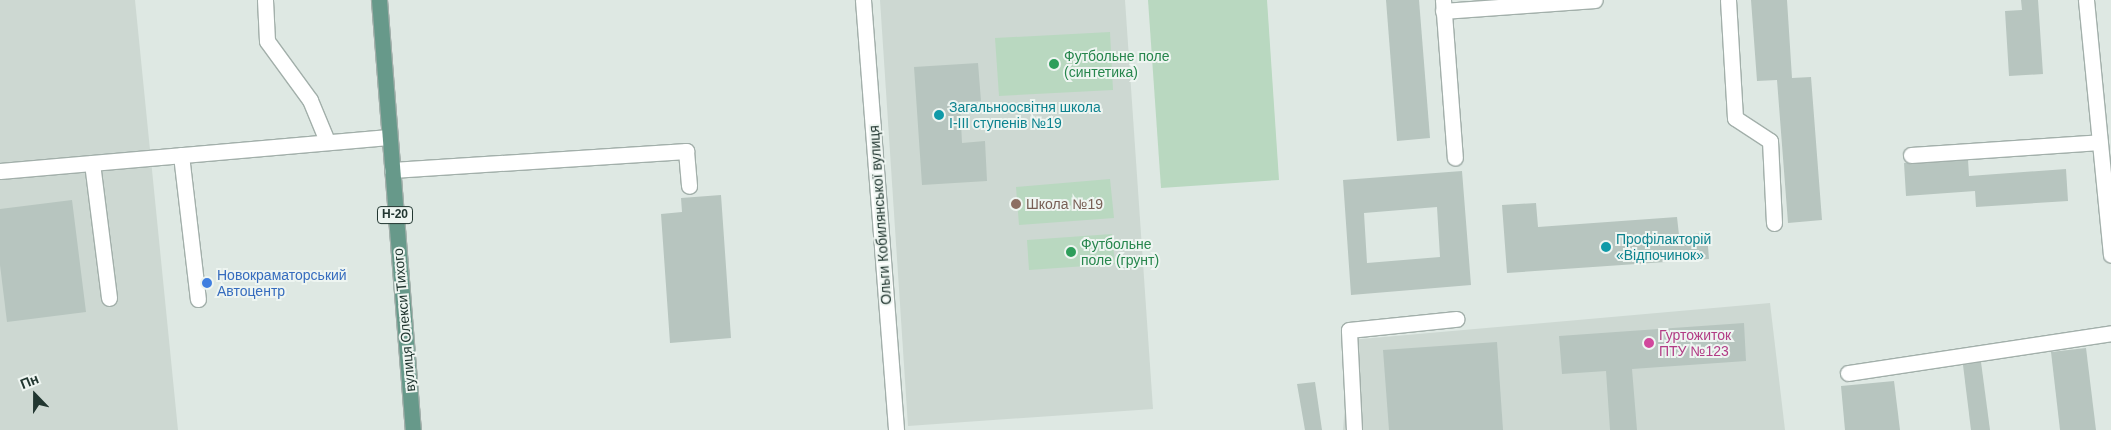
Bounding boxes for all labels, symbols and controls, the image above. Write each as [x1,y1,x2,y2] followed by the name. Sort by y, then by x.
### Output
[1064,48,1169,80] place label: Футбольне поле (синтетика)
[1048,58,1060,70] marker: Футбольне поле (синтетика)
[949,99,1101,132] place label: Загальноосвітня школа І-ІІІ ступенів №19
[933,109,945,121] marker: Загальноосвітня школа І-ІІІ ступенів №19
[865,125,895,305] street label: Ольги Кобилянської вулиця
[1026,196,1103,212] place label: Школа №19
[1010,198,1022,210] marker: Школа №19
[376,206,414,224] road number: Н-20
[1616,231,1711,264] place label: Профілакторій «Відпочинок»
[1081,236,1159,268] place label: Футбольне поле (грунт)
[1600,241,1612,253] marker: Профілакторій «Відпочинок»
[1065,246,1077,258] marker: Футбольне поле (грунт)
[389,248,419,392] street label: вулиця Олекси Тихого
[217,267,347,300] place label: Новокраматорський Автоцентр
[201,277,213,289] marker: Новокраматорський Автоцентр
[1659,327,1731,360] place label: Гуртожиток ПТУ №123
[1643,337,1655,349] marker: Гуртожиток ПТУ №123
[10,370,60,420] north arrow
[18,370,41,392] text: Пн

